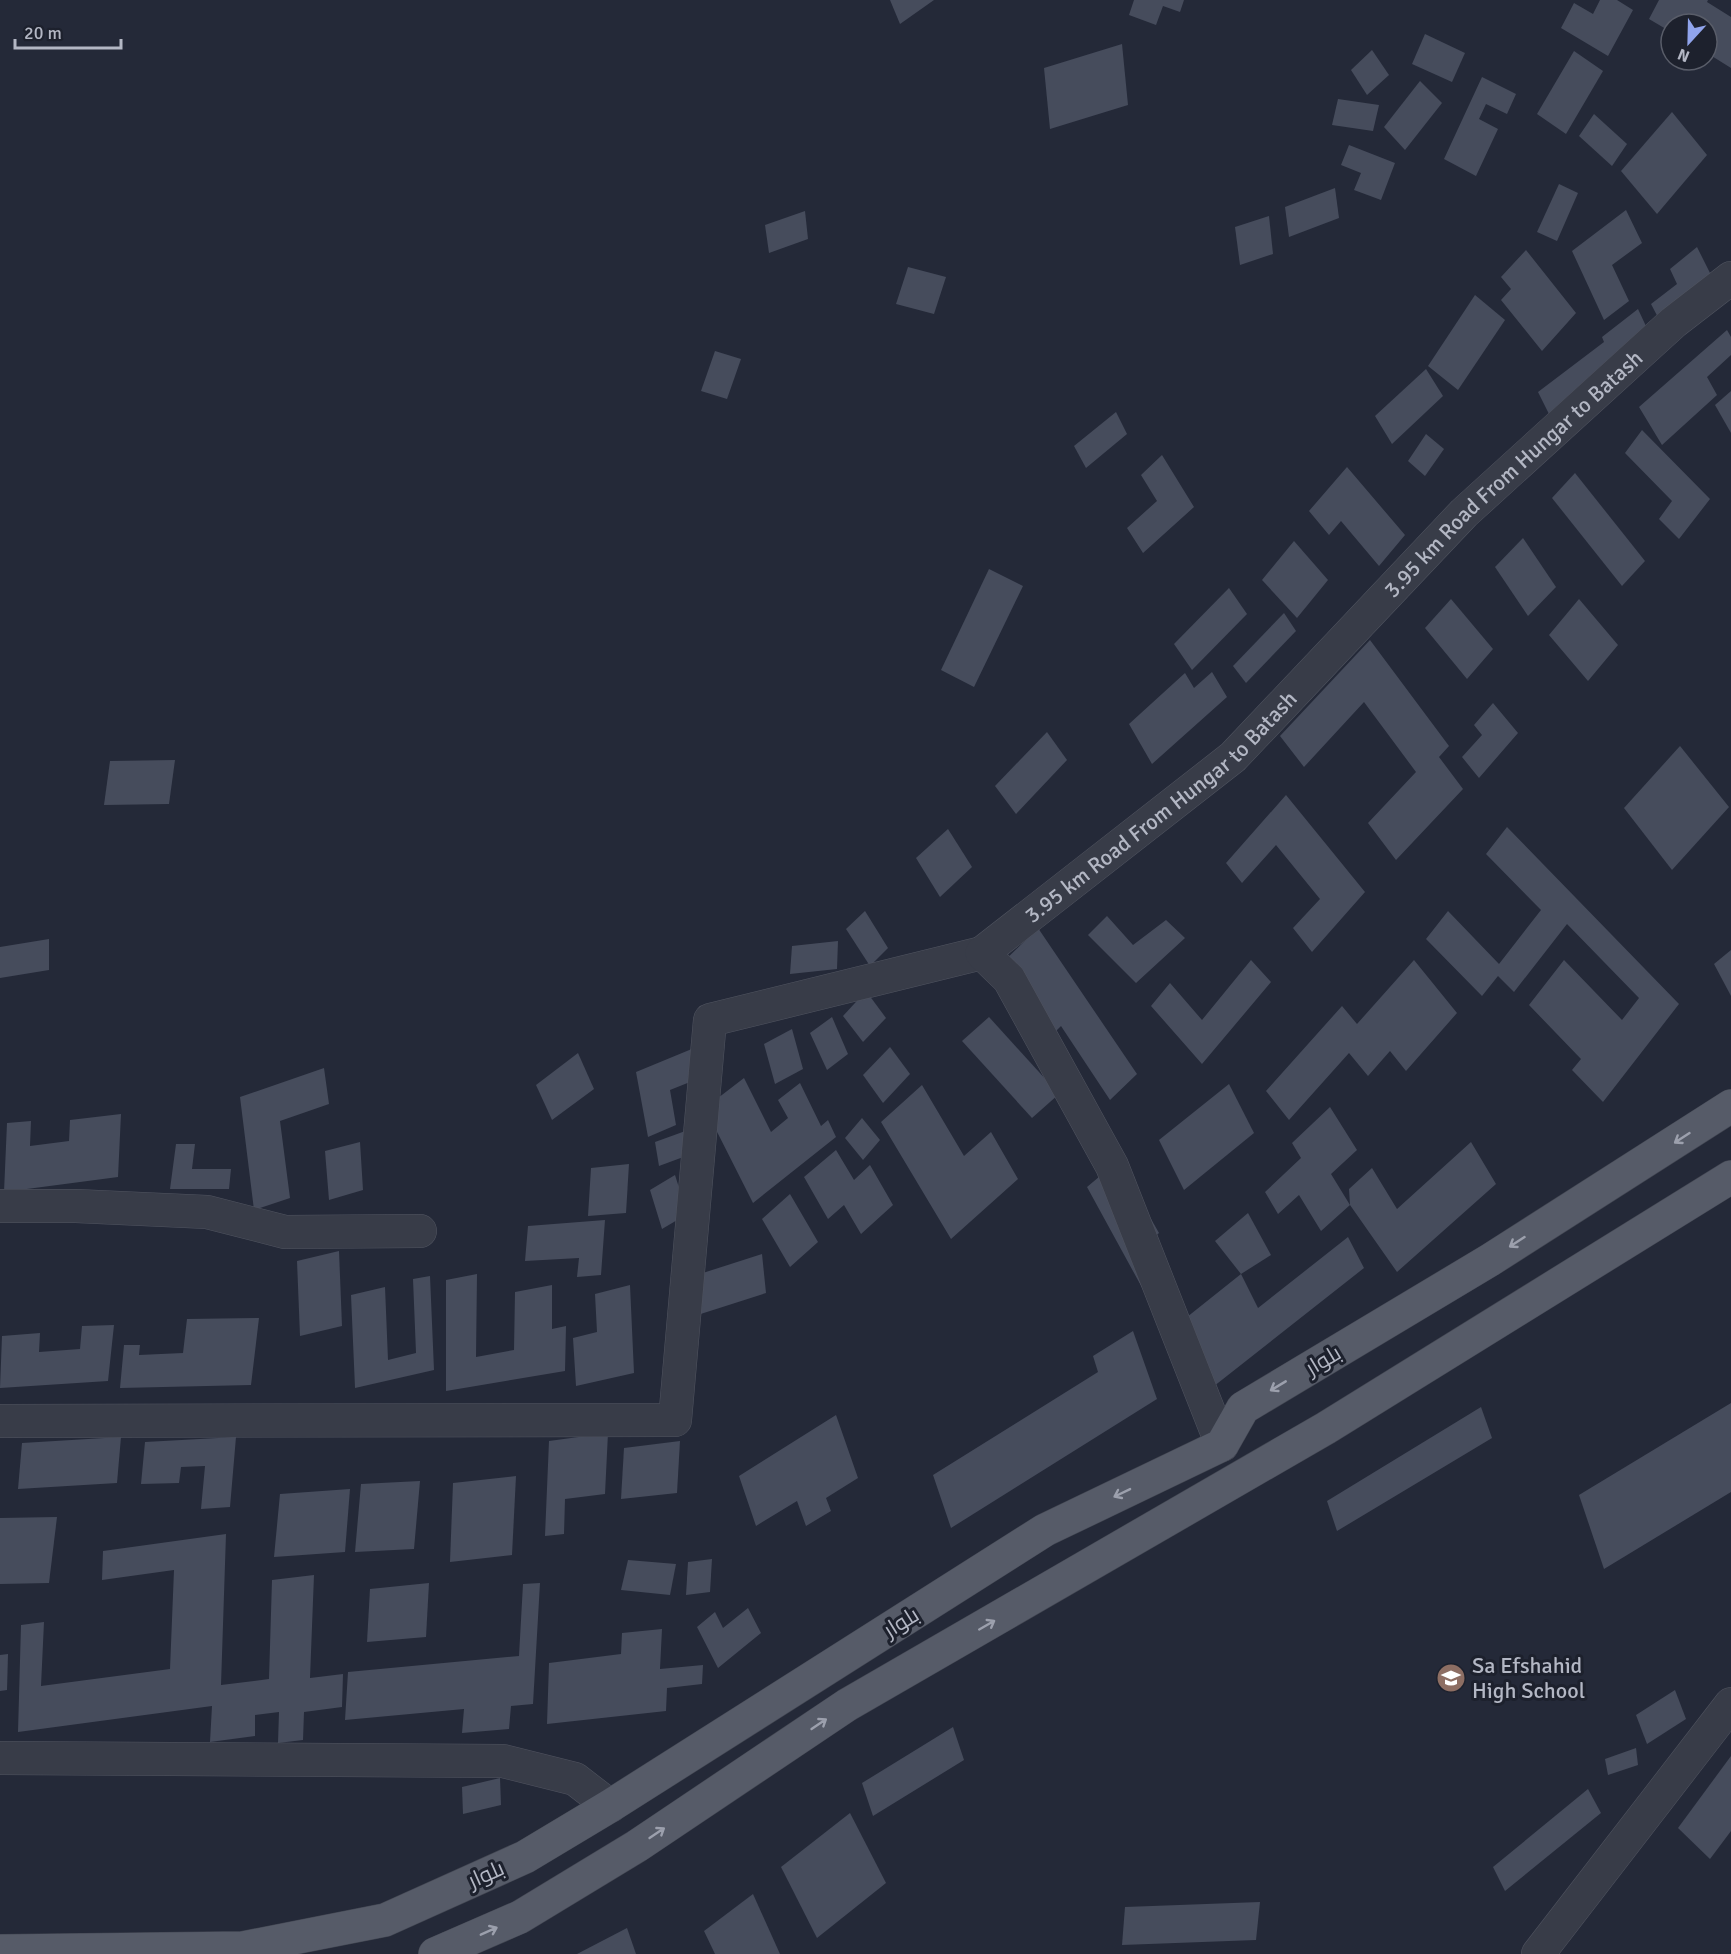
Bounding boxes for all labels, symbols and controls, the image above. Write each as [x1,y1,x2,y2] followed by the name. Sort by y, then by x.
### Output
[15,12,122,50] scale bar
[1659,12,1719,72] north arrow
[24,22,62,44] text: 20 m
[1675,44,1693,66] text: N
[1378,344,1648,603] street label: 3.95 km Road From Hungar to Batash
[1019,685,1302,928] street label: 3.95 km Road From Hungar to Batash
[1674,1132,1691,1144] one-way arrow
[1509,1237,1526,1249] one-way arrow
[1298,1339,1346,1382] street label: بلوار
[1270,1381,1287,1393] one-way arrow
[1113,1488,1131,1500] one-way arrow
[876,1601,924,1644] street label: بلوار
[978,1619,995,1631] one-way arrow
[1472,1652,1585,1704] place label: Sa Efshahid High School
[1435,1662,1467,1694] school or university icon: Sa Efshahid High School
[810,1718,827,1730] one-way arrow
[648,1827,665,1839] one-way arrow
[462,1854,508,1895] street label: بلوار
[479,1924,497,1936] one-way arrow

